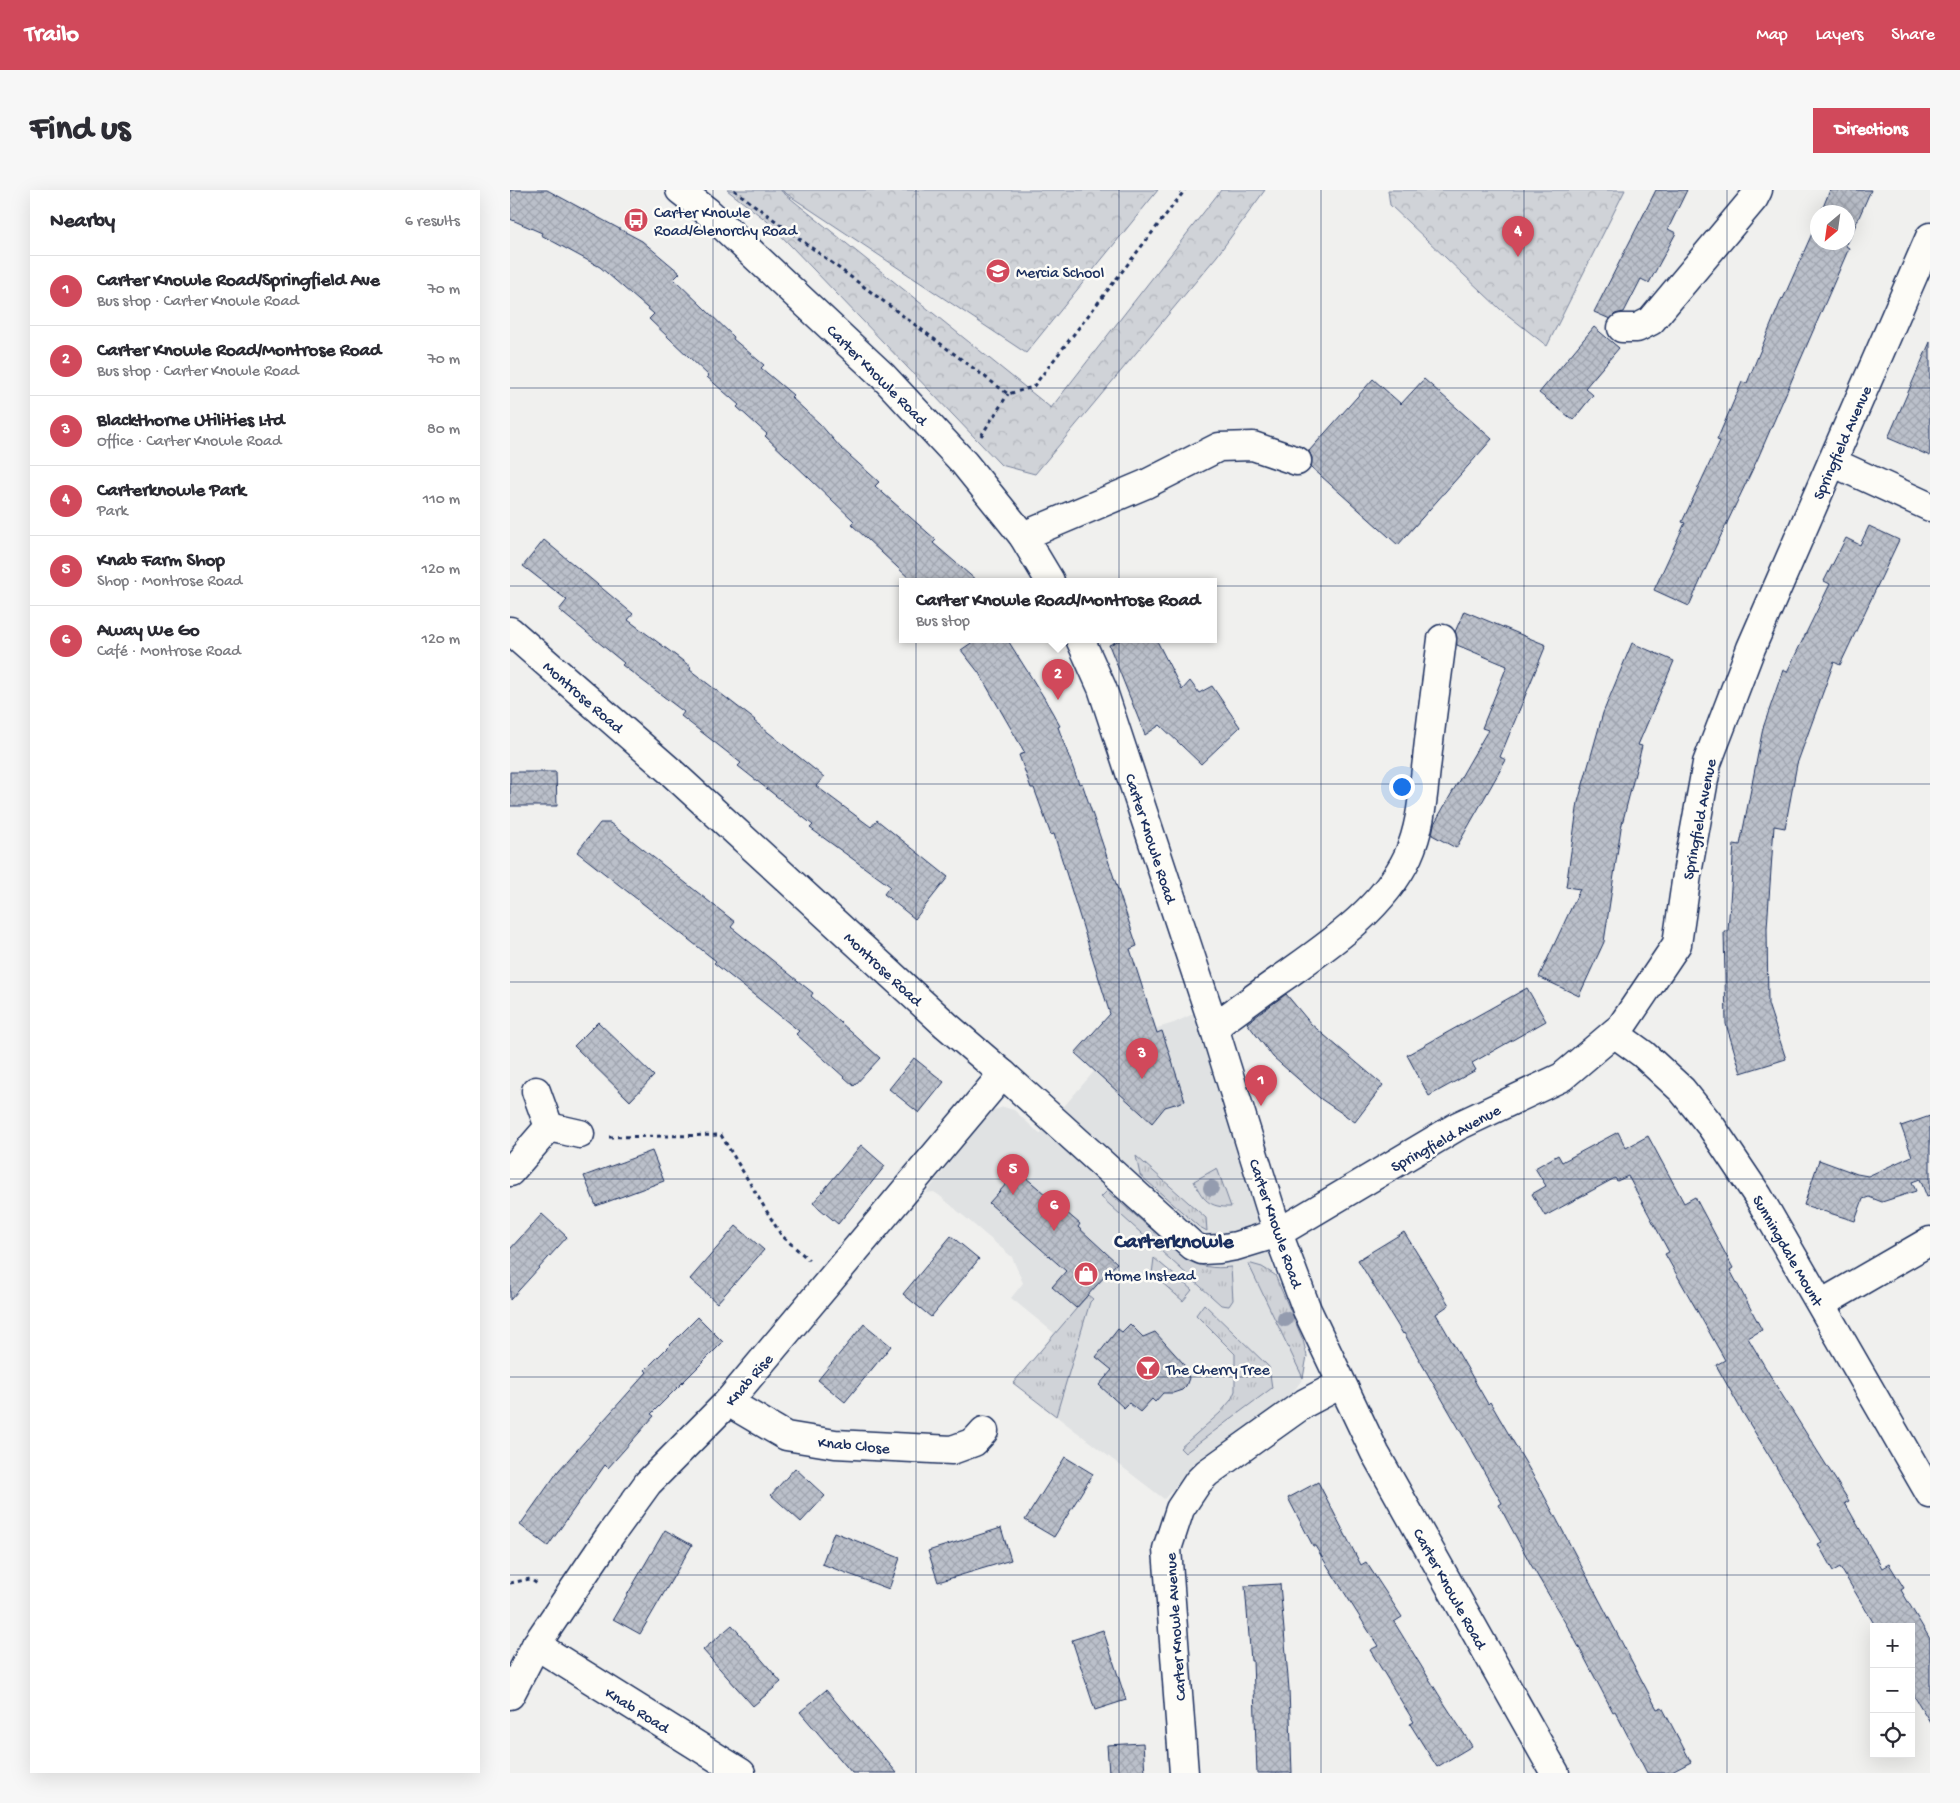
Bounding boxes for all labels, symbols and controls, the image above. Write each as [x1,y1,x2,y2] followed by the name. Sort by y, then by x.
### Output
[25,21,79,50] text: Trailo
[1756,25,1788,46] text: Map
[1816,25,1863,46] text: Layers
[1891,25,1935,46] text: Share
[1813,108,1930,153] button: Directions
[30,110,130,151] text: Find us
[654,205,799,242] place label: Carter Knowle Road/Glenorchy Road
[1810,205,1855,250] north arrow
[623,207,649,233] bus stop icon: Carter Knowle Road/Glenorchy Road
[50,210,115,235] text: Nearby
[405,213,460,232] text: 6 results
[1502,216,1534,257] pin: 4
[985,258,1011,284] school or university icon: Mercia School
[1016,265,1104,284] place label: Mercia School
[97,270,380,293] text: Carter Knowle Road/Springfield Ave
[63,281,69,300] text: 1
[427,281,460,300] text: 70 m
[97,293,299,312] text: Bus stop · Carter Knowle Road
[821,322,931,432] street label: Carter Knowle Road
[97,340,381,363] text: Carter Knowle Road/Montrose Road
[62,351,70,370] text: 2
[427,351,460,370] text: 70 m
[97,363,299,382] text: Bus stop · Carter Knowle Road
[1811,383,1878,503] street label: Springfield Avenue
[97,410,284,433] text: Blackthorne Utilities Ltd
[62,421,70,440] text: 3
[427,421,460,440] text: 80 m
[97,433,281,452] text: Office · Carter Knowle Road
[97,480,246,503] text: Carterknowle Park
[62,491,70,510] text: 4
[423,491,460,510] text: 110 m
[97,503,128,522] text: Park
[97,550,225,573] text: Knab Farm Shop
[62,561,70,580] text: 5
[421,561,460,580] text: 120 m
[97,573,242,592] text: Shop · Montrose Road
[899,578,1217,643] popup
[916,590,1200,613] text: Carter Knowle Road/Montrose Road
[916,613,970,632] text: Bus stop
[97,620,200,643] text: Away We Go
[62,631,70,650] text: 6
[421,631,460,650] text: 120 m
[97,643,241,662] text: Café · Montrose Road
[538,659,627,740] street label: Montrose Road
[1042,659,1074,700] pin: 2
[1680,757,1723,882] street label: Springfield Avenue
[1119,772,1179,908] street label: Carter Knowle Road
[1389,774,1415,800] your location
[838,929,926,1013] street label: Montrose Road
[1126,1038,1158,1079] pin: 3
[1245,1065,1277,1106] pin: 1
[1388,1102,1506,1178] street label: Springfield Avenue
[997,1154,1029,1195] pin: 5
[1243,1157,1305,1293] street label: Carter Knowle Road
[1038,1190,1070,1231] pin: 6
[1746,1193,1826,1312] street label: Sunningdale Mount
[1113,1231,1235,1256] district label: Carterknowle
[1073,1261,1099,1287] shop icon: Home Instead
[1104,1268,1197,1287] place label: Home Instead
[723,1351,779,1412] street label: Knab Rise
[1135,1355,1161,1381] bar icon: The Cherry Tree
[1165,1362,1270,1381] place label: The Cherry Tree
[817,1435,891,1460] street label: Knab Close
[1407,1526,1490,1655] street label: Carter Knowle Road
[1163,1551,1192,1701] street label: Carter Knowle Avenue
[1870,1623,1915,1758] map controls
[1870,1623,1915,1668] button: +
[1870,1668,1915,1713] button: −
[600,1685,673,1740] street label: Knab Road
[1870,1713,1915,1758] button: locate

